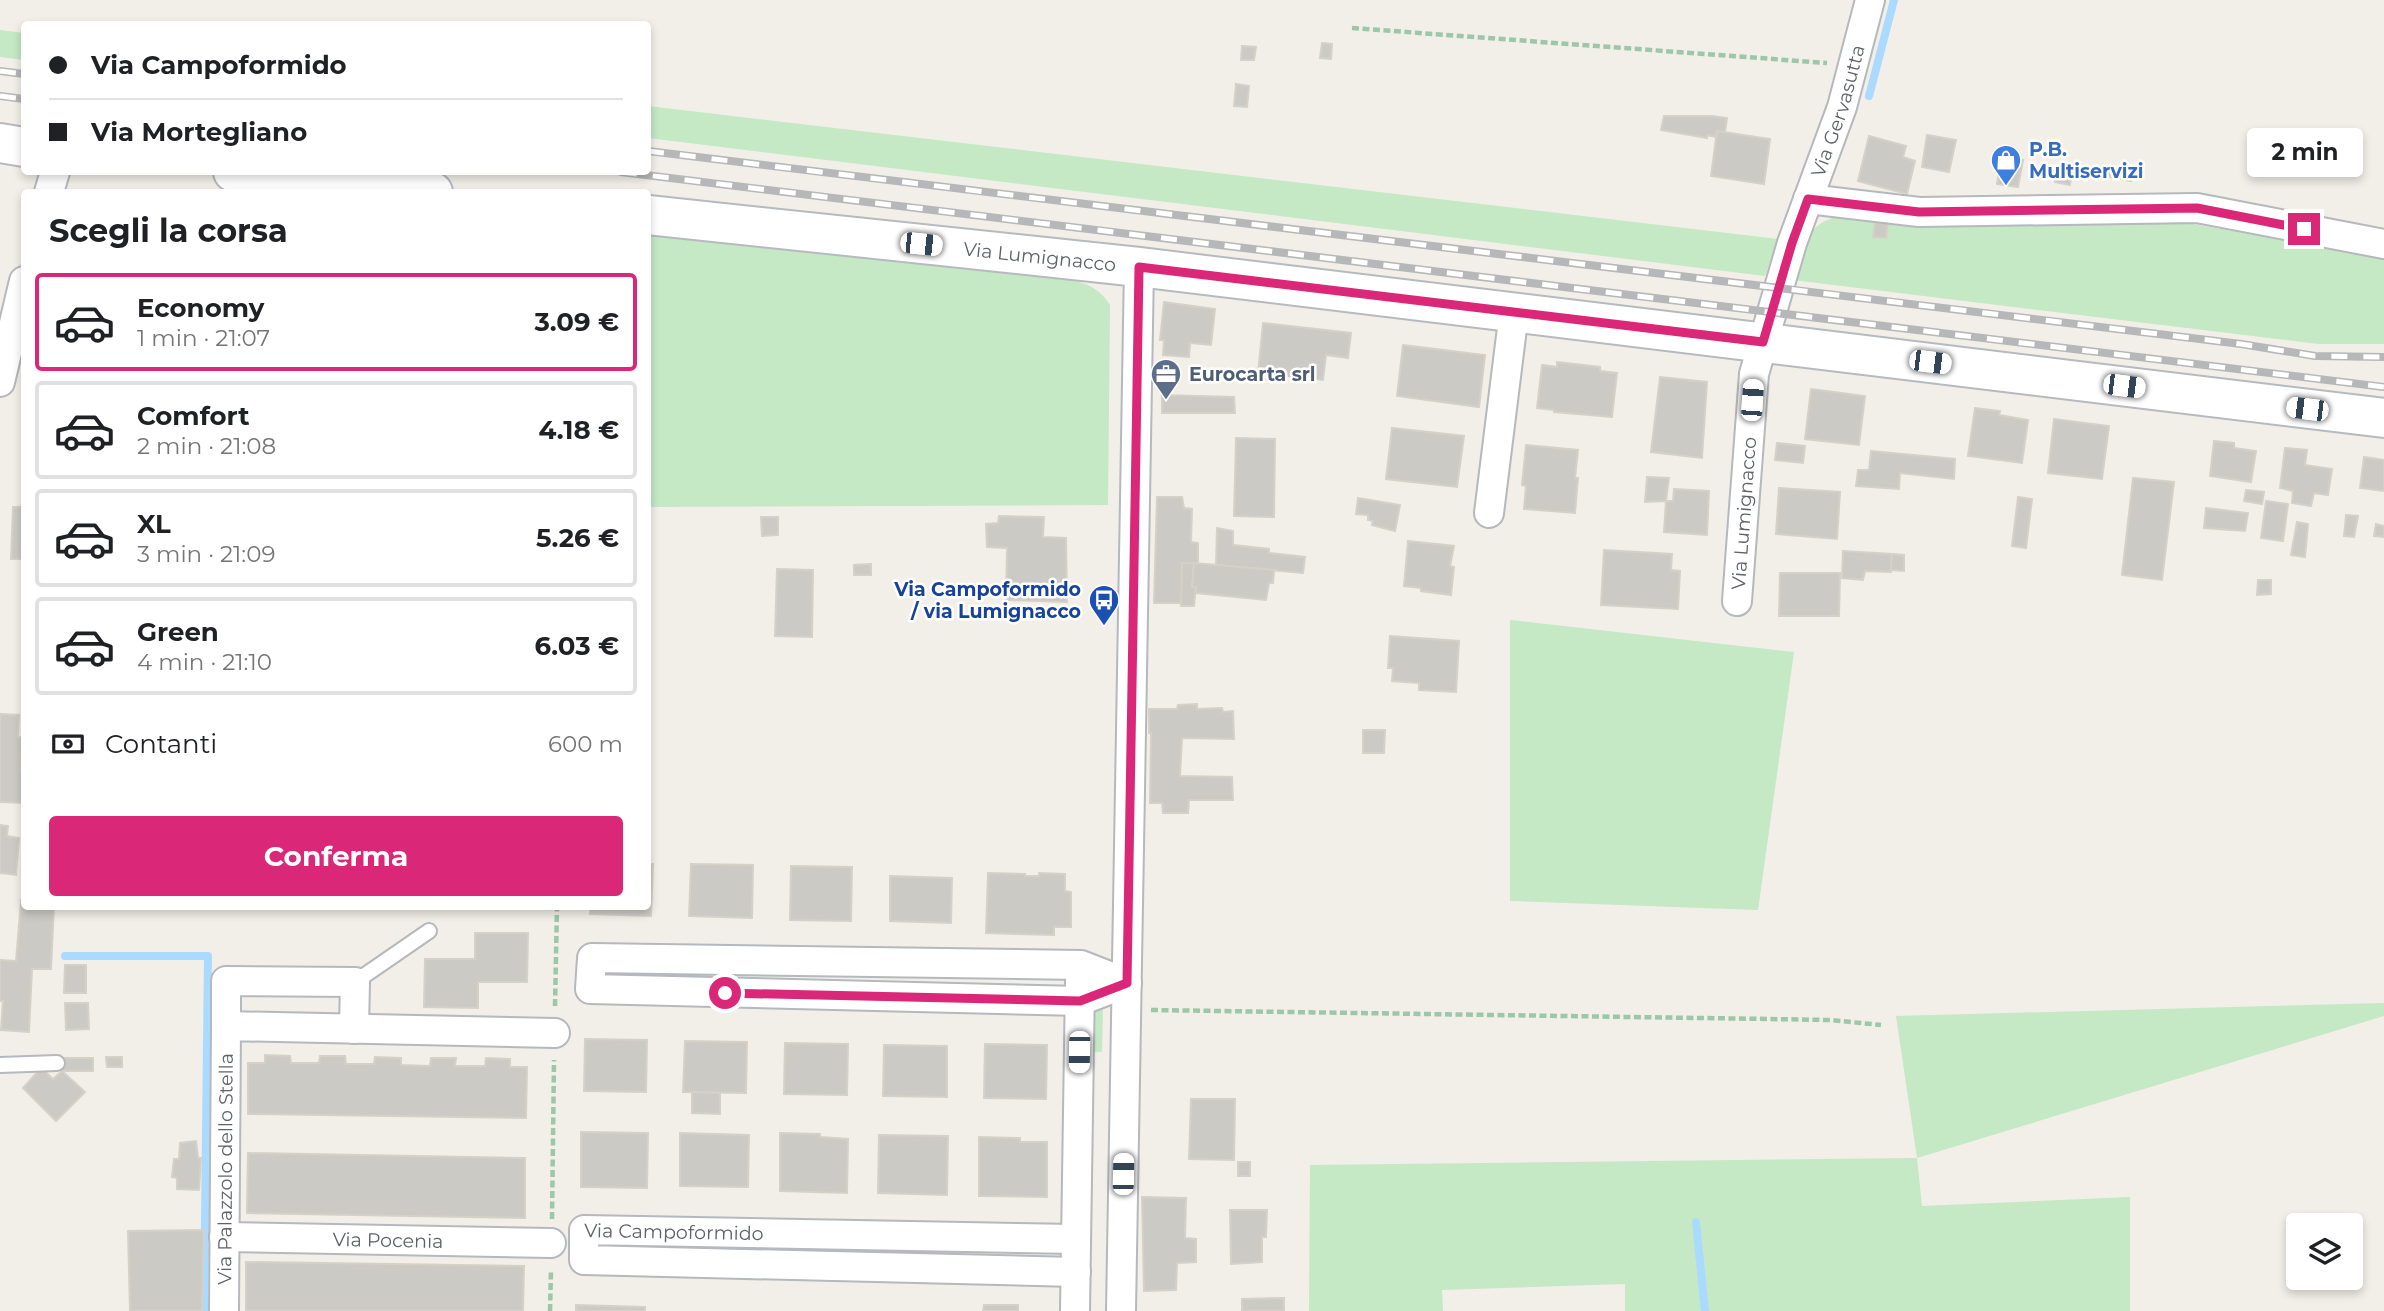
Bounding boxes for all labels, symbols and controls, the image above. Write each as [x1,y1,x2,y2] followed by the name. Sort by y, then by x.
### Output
[1806,42,1869,180] street label: Via Gervasutta
[91,49,347,81] text: Via Campoformido
[91,116,307,148] text: Via Mortegliano
[2246,128,2362,176] callout: 2 min
[2029,138,2144,183] place label: P.B. Multiservizi
[2271,138,2339,166] text: 2 min
[1989,143,2023,187] shop icon: P.B. Multiservizi
[49,211,288,250] text: Scegli la corsa
[2288,213,2320,245] route end
[900,231,943,257] car
[962,237,1117,276] street label: Via Lumignacco
[53,291,116,354] icon: car
[137,292,264,324] text: Economy
[534,306,619,338] text: 3.09 €
[137,324,270,352] text: 1 min · 21:07
[1908,349,1953,375] car
[1149,357,1183,401] office icon: Eurocarta srl
[1189,363,1316,386] place label: Eurocarta srl
[2102,373,2147,399] car
[1741,378,1764,422] car
[2285,396,2330,422] car
[53,399,116,462] icon: car
[137,400,249,432] text: Comfort
[538,414,619,446] text: 4.18 €
[137,432,276,460] text: 2 min · 21:08
[1726,436,1761,591] street label: Via Lumignacco
[53,507,116,570] icon: car
[137,508,171,540] text: XL
[536,522,619,554] text: 5.26 €
[137,540,275,568] text: 3 min · 21:09
[893,578,1081,623] place label: Via Campoformido / via Lumignacco
[1087,583,1121,627] bus stop icon: Via Campoformido / via Lumignacco
[53,615,116,678] icon: car
[137,616,219,648] text: Green
[534,630,619,662] text: 6.03 €
[137,648,272,676] text: 4 min · 21:10
[49,725,87,763] icon: cash
[105,728,217,760] text: Contanti
[548,730,623,758] text: 600 m
[49,816,623,896] button: Conferma
[709,977,741,1009] route start
[1069,1031,1090,1073] car
[213,1053,237,1285] street label: Via Palazzolo dello Stella
[1113,1153,1134,1195] car
[2286,1213,2363,1290] map controls
[2286,1213,2363,1290] button: layers
[584,1219,764,1245] street label: Via Campoformido
[332,1227,444,1253] street label: Via Pocenia

